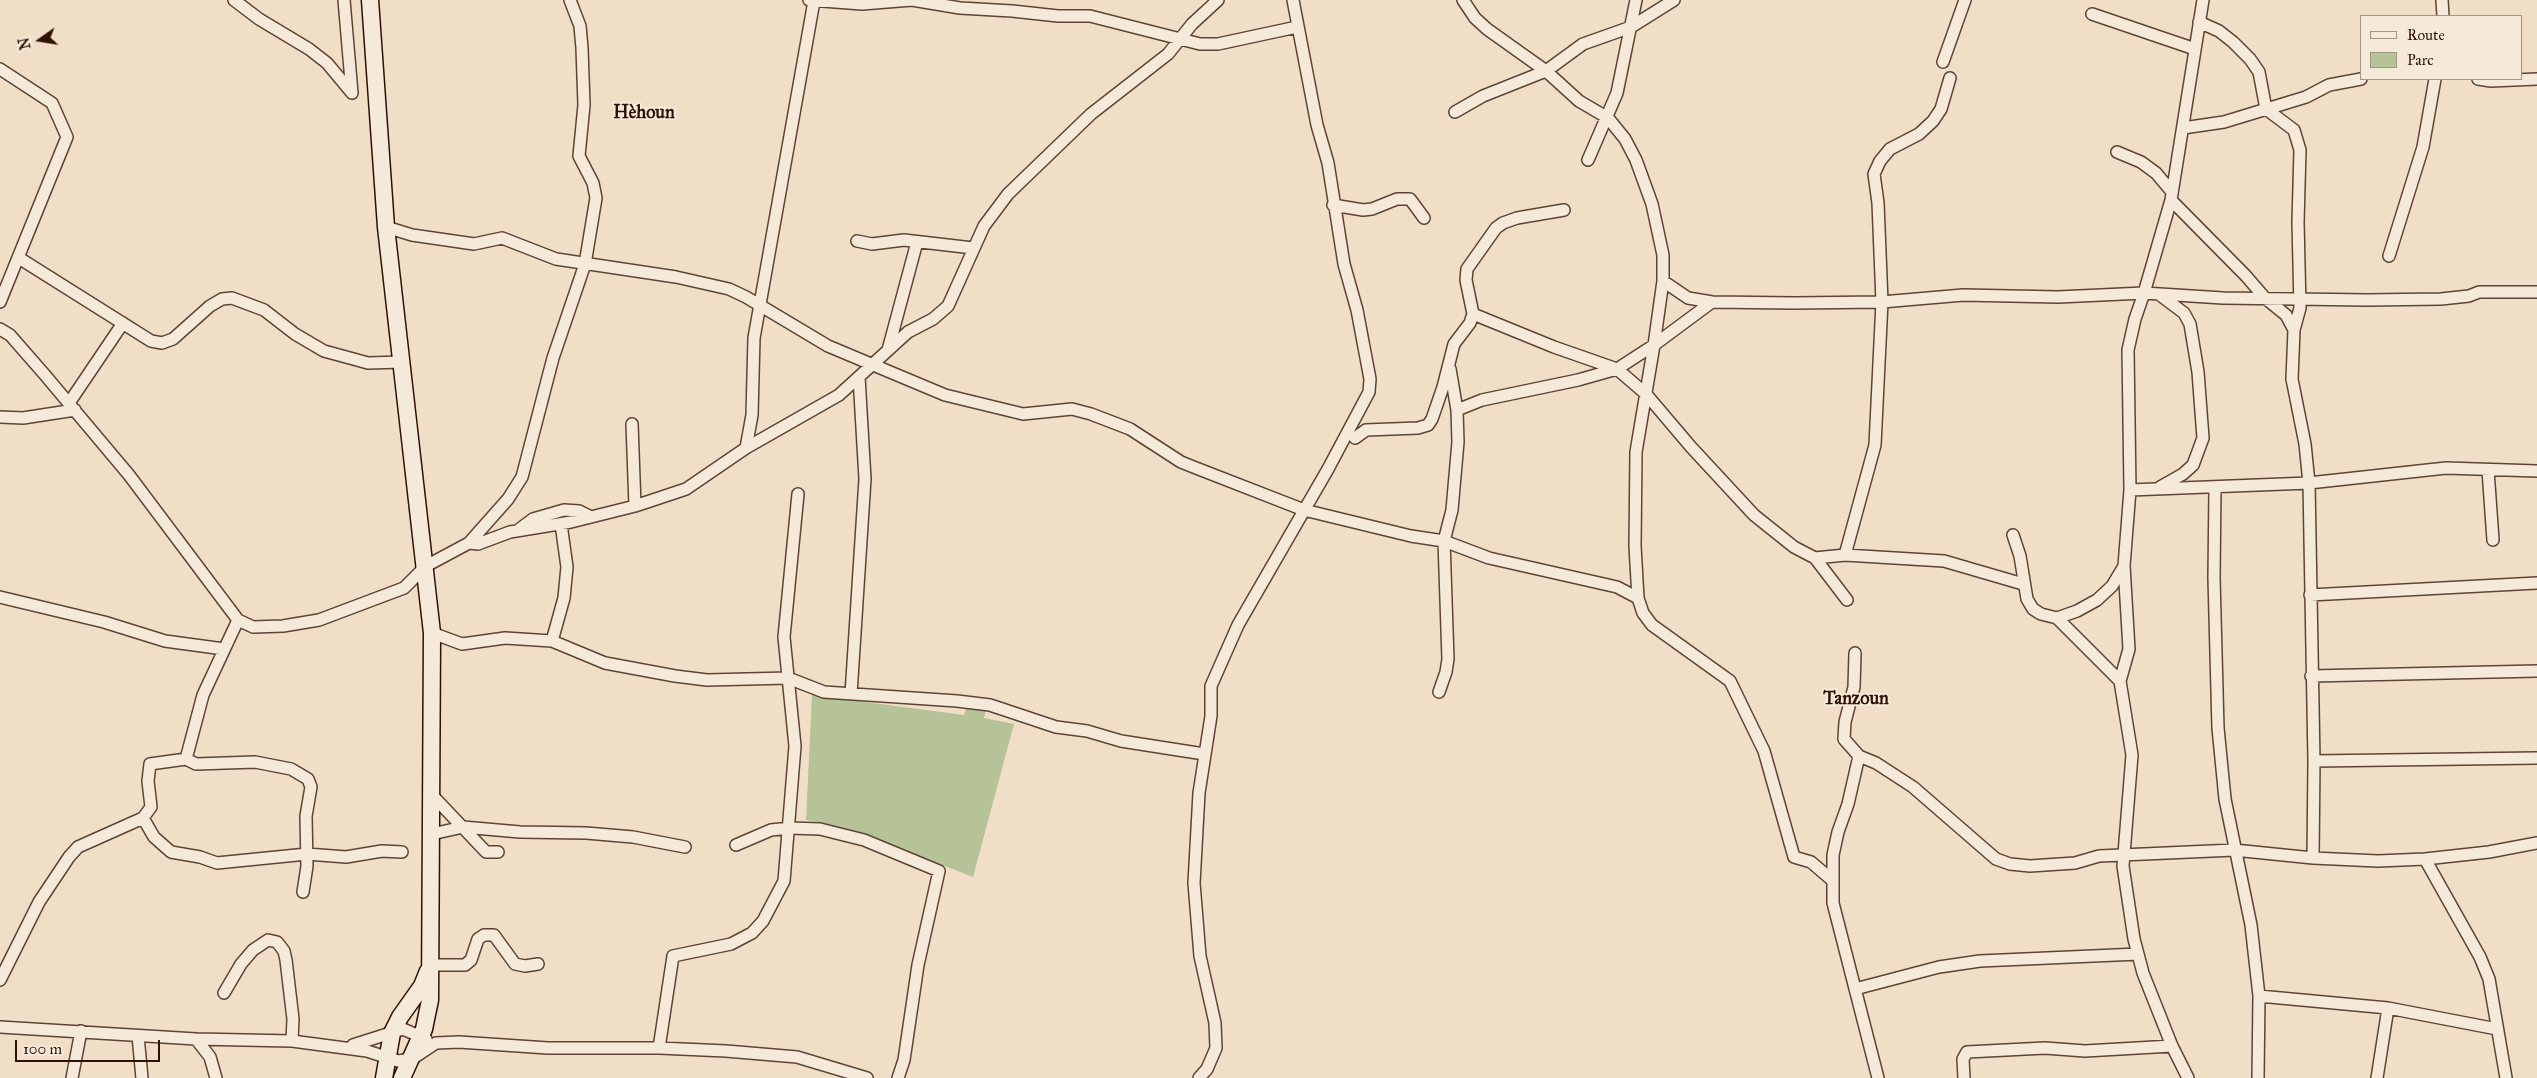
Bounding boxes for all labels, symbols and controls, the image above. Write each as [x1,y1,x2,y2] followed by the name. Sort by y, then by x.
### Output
[15,15,65,65] north arrow
[2360,15,2522,80] legend
[2407,26,2445,44] text: Route
[15,36,35,51] text: N
[2407,51,2434,69] text: Parc
[613,103,675,125] district label: Hèhoun
[1823,689,1889,711] district label: Tanzoun
[18,1030,162,1062] scale bar
[23,1040,62,1058] text: 100 m

